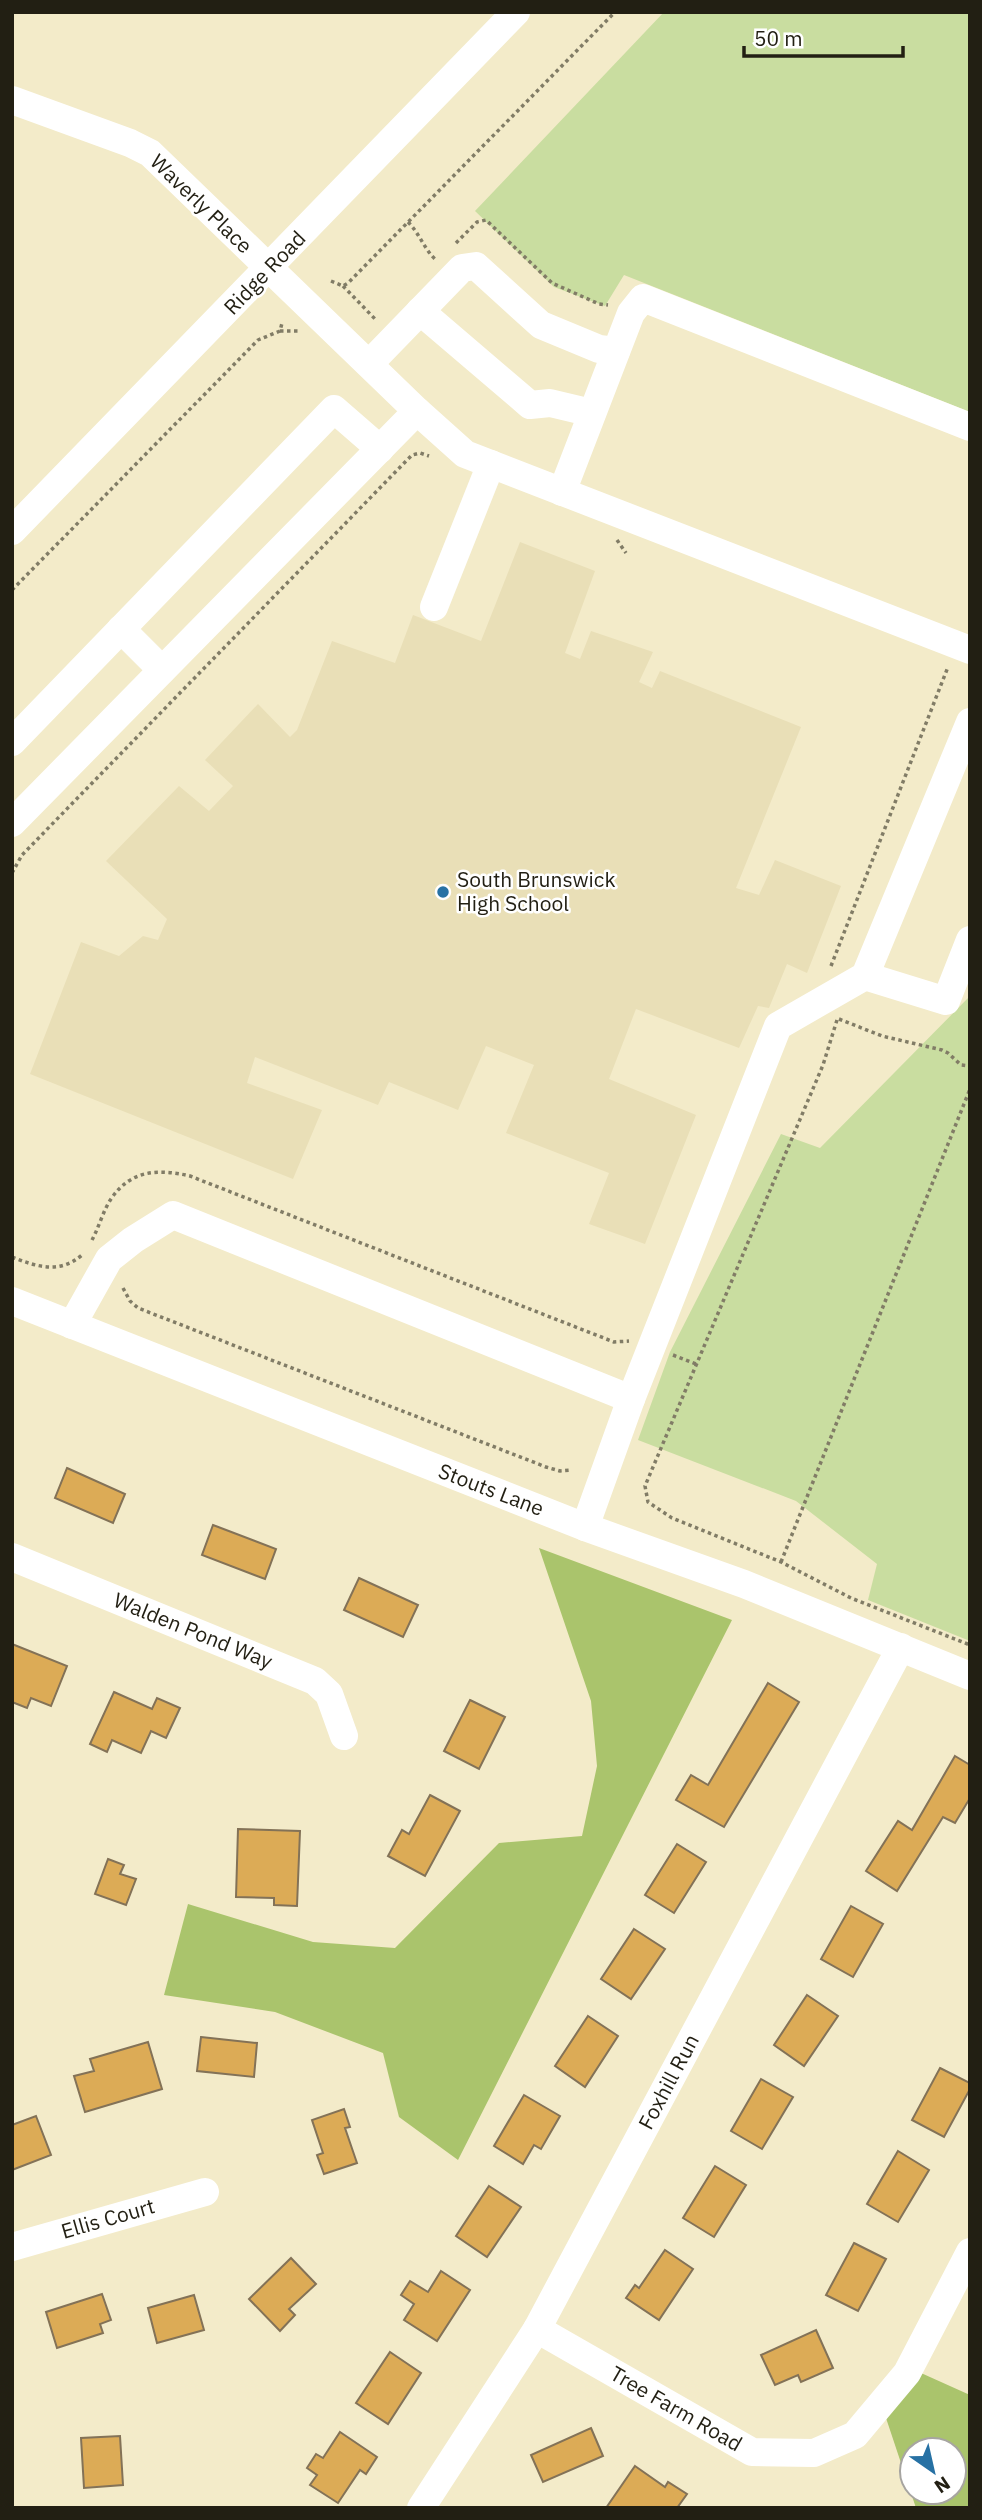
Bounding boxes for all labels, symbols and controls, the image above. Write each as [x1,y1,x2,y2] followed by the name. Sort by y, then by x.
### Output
[744,14,903,58] scale bar
[754,24,803,52] text: 50 m
[145,148,259,259] street label: Waverly Place
[217,224,311,320] street label: Ridge Road
[457,865,615,917] place label: South Brunswick High School
[435,884,451,900] marker: South Brunswick High School
[435,1456,548,1522] street label: Stouts Lane
[110,1585,278,1675] street label: Walden Pond Way
[631,2029,705,2134] street label: Foxhill Run
[58,2191,158,2245] street label: Ellis Court
[605,2359,748,2457] street label: Tree Farm Road
[898,2436,968,2506] north arrow
[930,2471,955,2499] text: N

